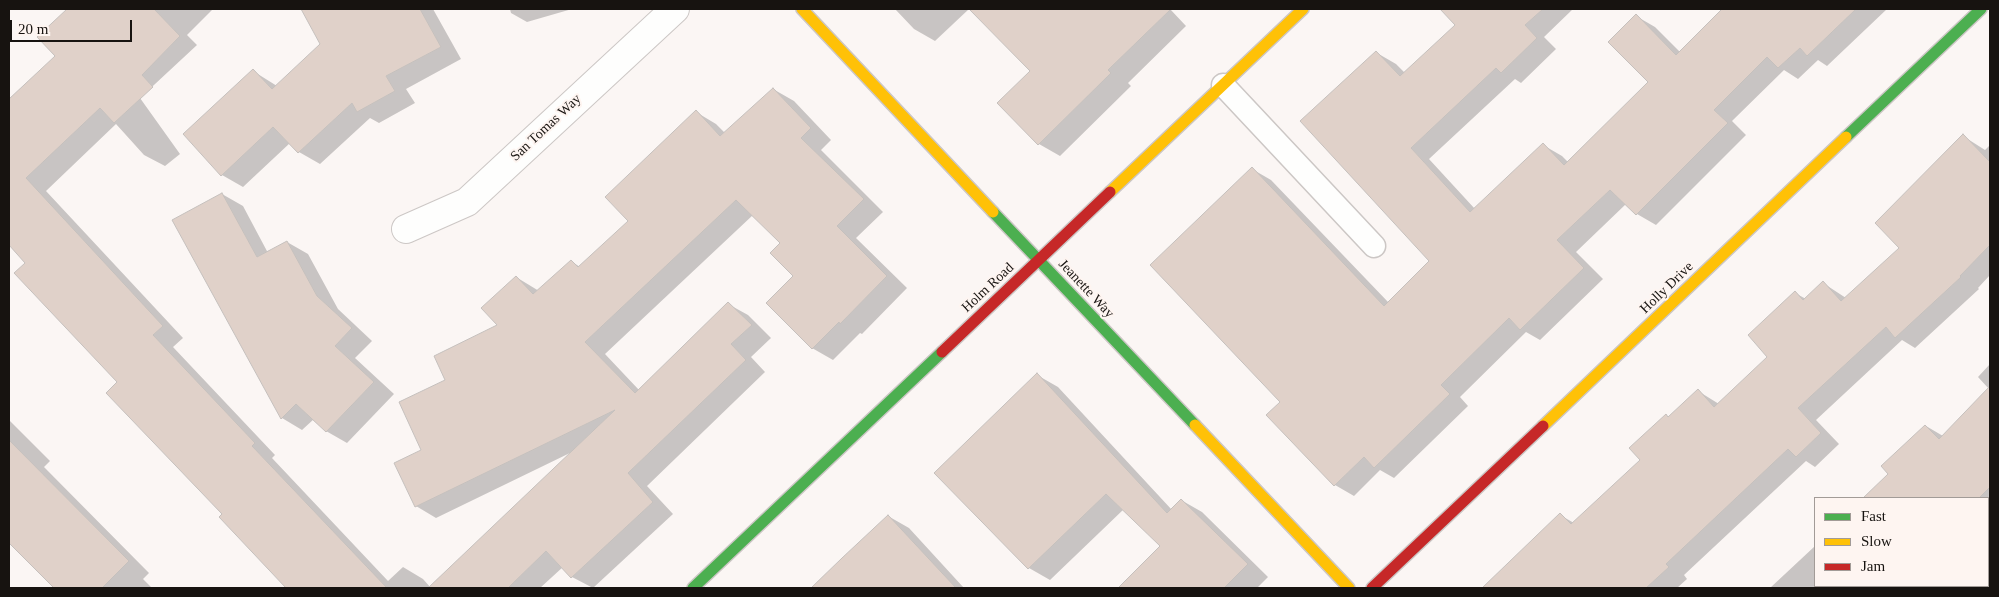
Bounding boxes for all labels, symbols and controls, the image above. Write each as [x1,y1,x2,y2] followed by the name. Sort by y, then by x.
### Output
[12,10,135,42] scale bar
[18,21,48,37] text: 20 m
[507,91,585,165] street label: San Tomas Way
[1055,256,1117,322] street label: Jeanette Way
[1637,259,1697,317] street label: Holly Drive
[959,260,1017,316] street label: Holm Road
[1814,497,1989,587] legend
[1861,508,1886,524] text: Fast
[1861,533,1892,549] text: Slow
[1861,558,1885,574] text: Jam

